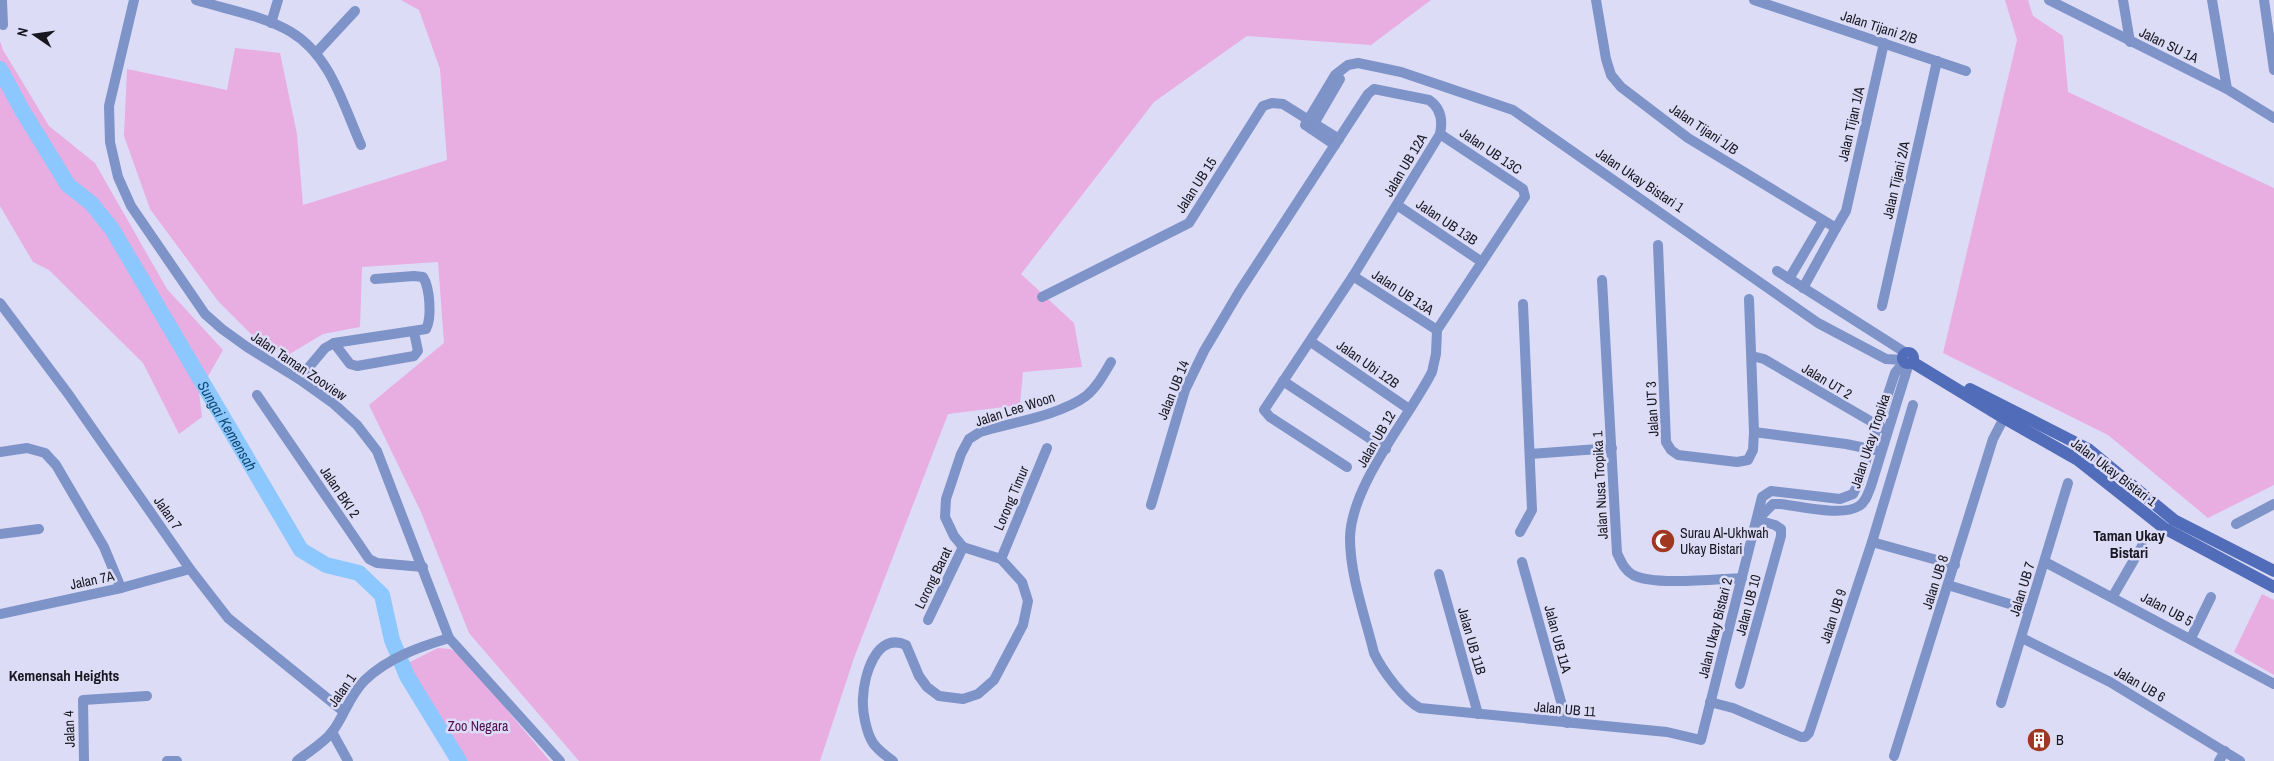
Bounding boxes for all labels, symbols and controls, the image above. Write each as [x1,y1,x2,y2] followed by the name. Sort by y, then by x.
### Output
[1838,6,1920,48] street label: Jalan Tijani 2/B
[10,10,60,60] north arrow
[2136,23,2202,67] street label: Jalan SU 1A
[13,26,32,38] text: N
[1834,85,1868,163] street label: Jalan Tijan 1/A
[1666,99,1742,159] street label: Jalan Tijani 1/B
[1457,124,1525,178] street label: Jalan UB 13C
[1379,130,1431,200] street label: Jalan UB 12A
[1878,139,1914,221] street label: Jalan Tijani 2/A
[1592,144,1688,217] street label: Jalan Ukay Bistari 1
[1171,154,1221,216] street label: Jalan UB 15
[1413,195,1481,249] street label: Jalan UB 13B
[1369,265,1438,319] street label: Jalan UB 13A
[248,327,351,405] street label: Jalan Taman Zooview
[1333,336,1403,392] street label: Jalan Ubi 12B
[1153,357,1193,422] street label: Jalan UB 14
[1799,359,1855,403] street label: Jalan UT 2
[193,376,262,474] water label: Sungai Kemensah
[1642,381,1662,437] street label: Jalan UT 3
[973,388,1057,430] street label: Jalan Lee Woon
[1846,391,1894,491] street label: Jalan Ukay Tropika
[1353,407,1399,471] street label: Jalan UB 12
[1588,430,1612,540] street label: Jalan Nusa Tropika 1
[2068,434,2161,510] street label: Jalan Ukay Bistari 1
[316,463,364,521] street label: Jalan BKI 2
[989,463,1033,533] street label: Lorong Timur
[150,493,186,533] street label: Jalan 7
[1680,524,1769,558] place label: Surau Al-Ukhwah Ukay Bistari
[2093,525,2165,563] district label: Taman Ukay Bistari
[1650,528,1676,554] mosque icon: Surau Al-Ukhwah Ukay Bistari
[910,544,956,612] street label: Lorong Barat
[1918,553,1952,611] street label: Jalan UB 8
[2005,560,2039,618] street label: Jalan UB 7
[68,566,116,593] street label: Jalan 7A
[1731,572,1765,638] street label: Jalan UB 10
[1694,576,1736,680] street label: Jalan Ukay Bistari 2
[1816,587,1850,645] street label: Jalan UB 9
[2138,588,2196,630] street label: Jalan UB 5
[1540,603,1576,675] street label: Jalan UB 11A
[1454,605,1490,677] street label: Jalan UB 11B
[2111,662,2169,706] street label: Jalan UB 6
[9,665,120,686] district label: Kemensah Heights
[324,669,360,710] street label: Jalan 1
[1533,697,1597,721] street label: Jalan UB 11
[59,710,79,748] street label: Jalan 4
[448,717,509,735] park label: Zoo Negara
[2026,727,2052,753] building icon: B
[2056,731,2064,749] place label: B

